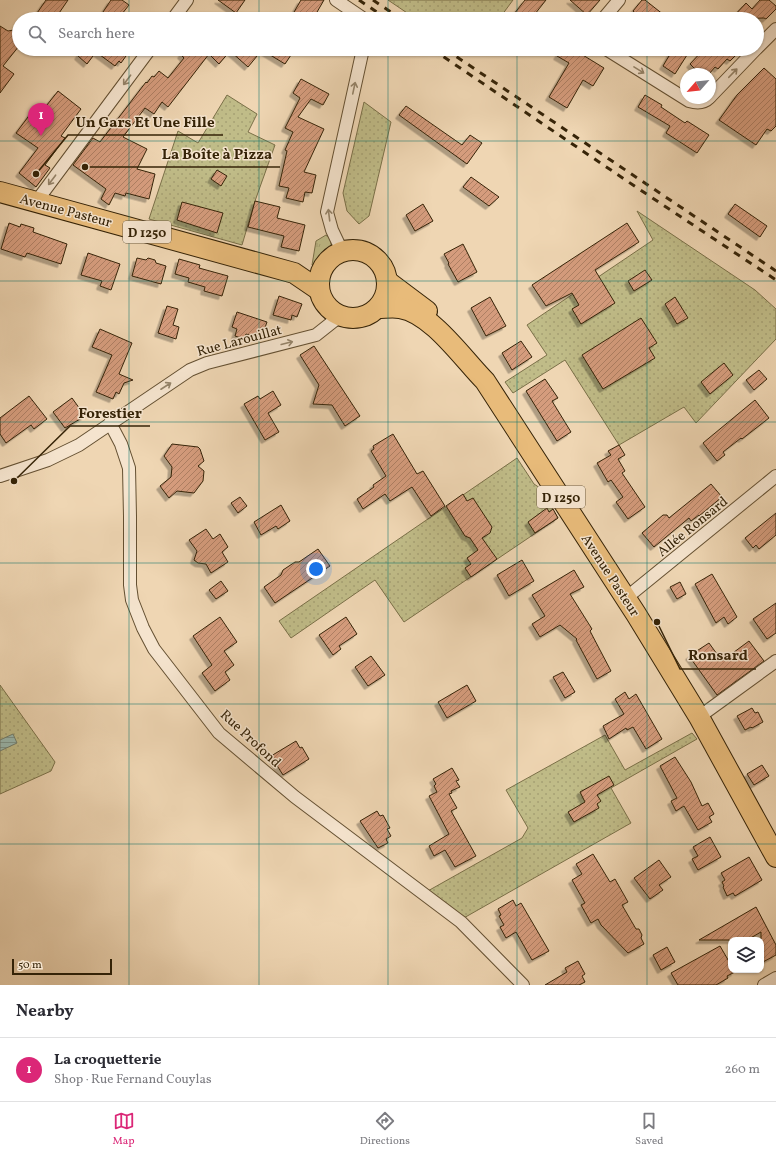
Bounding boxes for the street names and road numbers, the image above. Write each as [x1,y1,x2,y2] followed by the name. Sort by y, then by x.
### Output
[17,190,114,233] street label: Avenue Pasteur
[123,221,171,243] road number: D 1250
[195,321,284,362] street label: Rue Larouillat
[537,486,585,508] road number: D 1250
[653,493,732,562] street label: Allée Ronsard
[576,531,644,621] street label: Avenue Pasteur
[215,706,285,772] street label: Rue Profond

